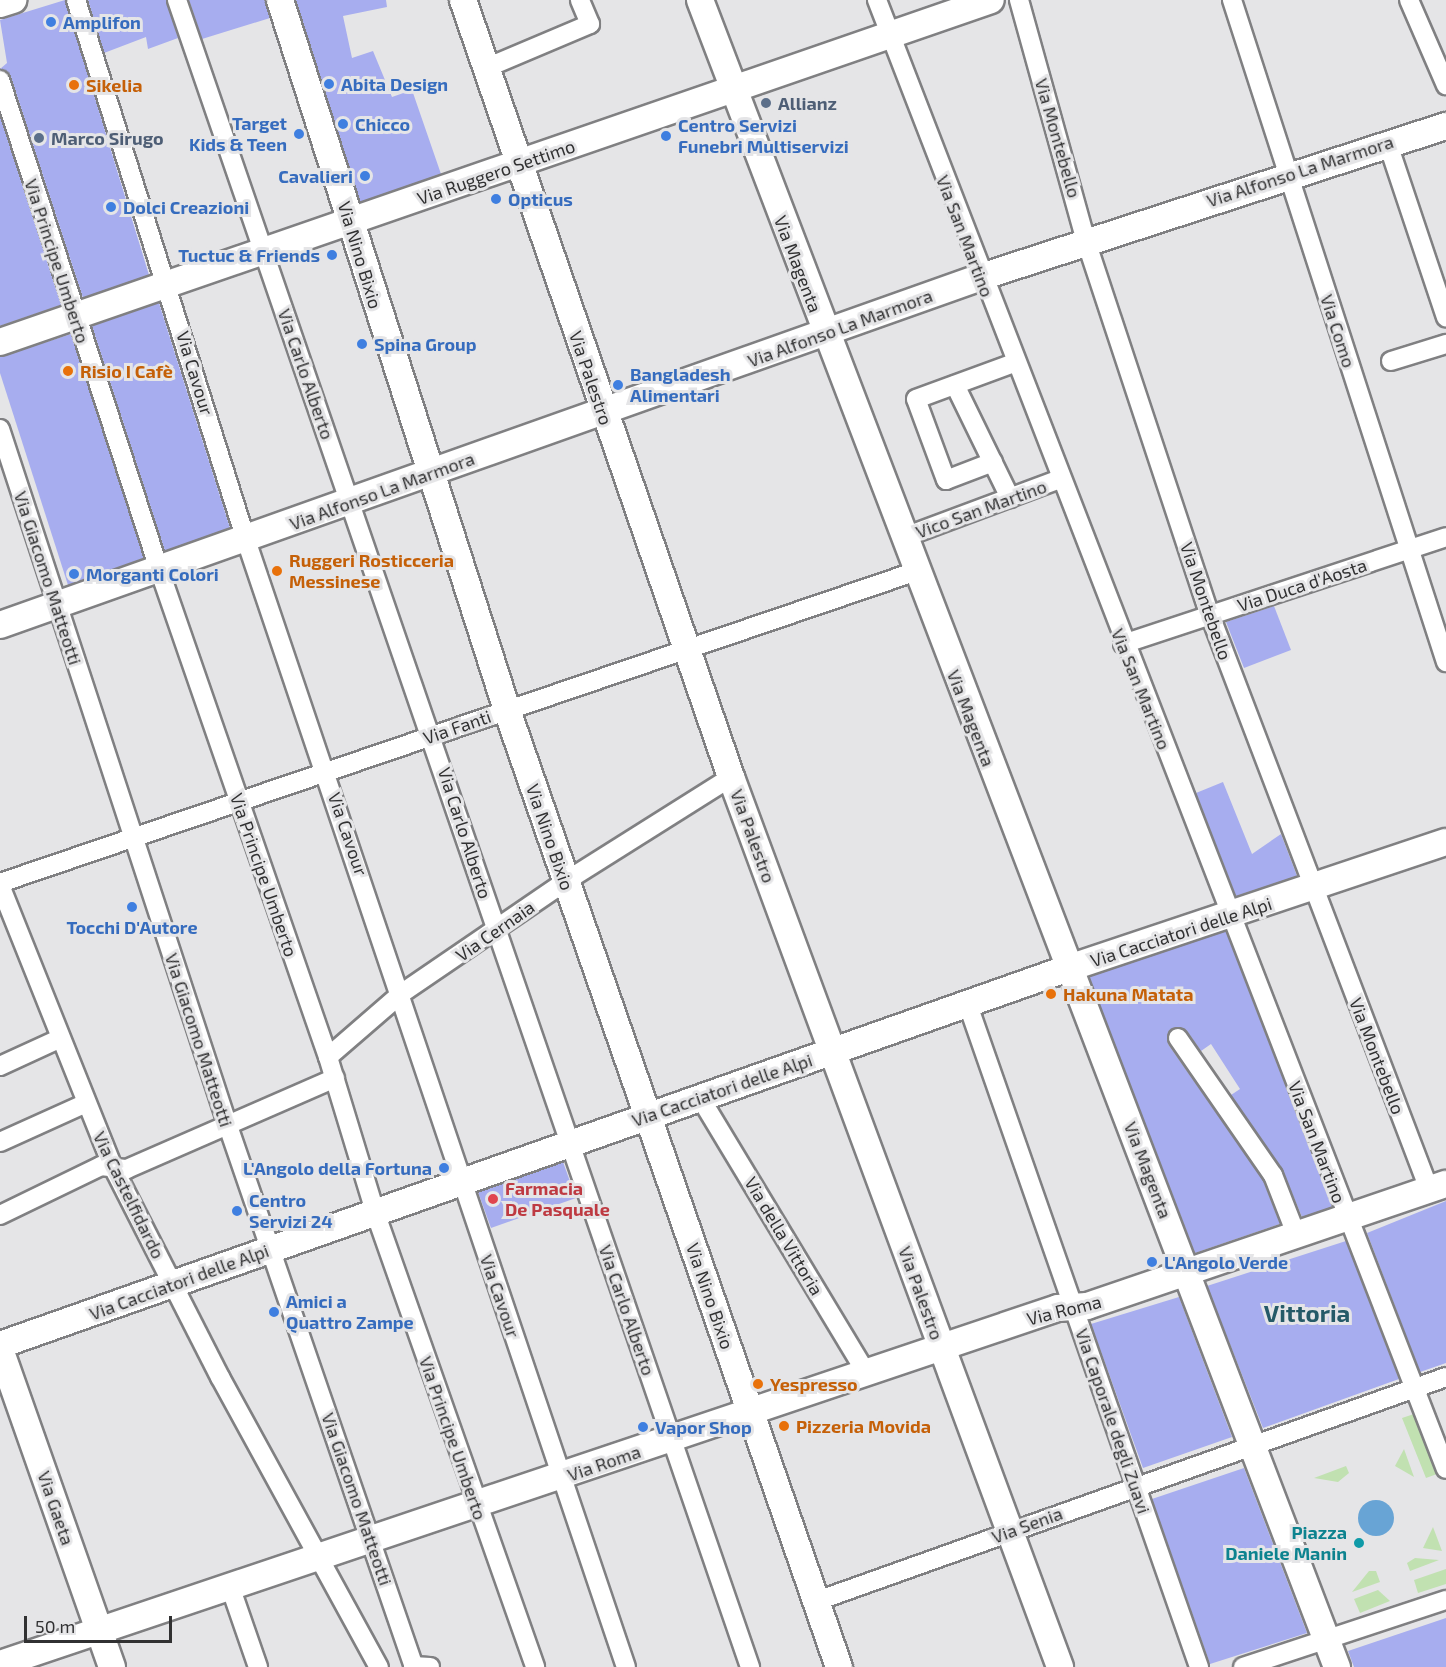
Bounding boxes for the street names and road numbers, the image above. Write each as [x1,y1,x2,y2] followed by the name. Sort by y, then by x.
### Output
[1031,76,1085,200] street label: Via Montebello
[1204,130,1396,212] street label: Via Alfonso La Marmora
[414,135,578,209] street label: Via Ruggero Settimo
[932,172,998,300] street label: Via San Martino
[20,176,94,346] street label: Via Principe Umberto
[333,199,387,311] street label: Via Nino Bixio
[770,213,826,315] street label: Via Magenta
[744,284,936,372] street label: Via Alfonso La Marmora
[1316,292,1360,370] street label: Via Como
[273,306,339,442] street label: Via Carlo Alberto
[172,328,218,418] street label: Via Cavour
[565,328,617,428] street label: Via Palestro
[286,447,478,535] street label: Via Alfonso La Marmora
[913,475,1049,543] street label: Vico San Martino
[10,488,86,668] street label: Via Giacomo Matteotti
[1176,539,1236,663] street label: Via Montebello
[1234,554,1370,616] street label: Via Duca d'Aosta
[1107,625,1175,753] street label: Via San Martino
[943,667,999,769] street label: Via Magenta
[420,705,494,749] street label: Via Fanti
[434,764,496,902] street label: Via Carlo Alberto
[522,781,578,893] street label: Via Nino Bixio
[726,786,780,886] street label: Via Palestro
[226,790,302,960] street label: Via Principe Umberto
[324,790,372,878] street label: Via Cavour
[1087,892,1275,972] street label: Via Cacciatori delle Alpi
[451,896,539,966] street label: Via Cernaia
[161,950,237,1130] street label: Via Giacomo Matteotti
[1345,995,1409,1117] street label: Via Montebello
[629,1049,815,1131] street label: Via Cacciatori delle Alpi
[1284,1078,1350,1206] street label: Via San Martino
[1120,1119,1176,1221] street label: Via Magenta
[89,1128,169,1262] street label: Via Castelfidardo
[740,1173,828,1299] street label: Via della Vittoria
[86,1239,272,1325] street label: Via Cacciatori delle Alpi
[682,1240,738,1352] street label: Via Nino Bixio
[594,1242,660,1378] street label: Via Carlo Alberto
[894,1243,948,1343] street label: Via Palestro
[476,1252,524,1340] street label: Via Cavour
[1024,1290,1104,1330] street label: Via Roma
[1071,1326,1155,1516] street label: Via Caporale degli Zuavi
[415,1353,491,1523] street label: Via Principe Umberto
[317,1410,397,1588] street label: Via Giacomo Matteotti
[564,1440,644,1486] street label: Via Roma
[33,1468,79,1548] street label: Via Gaeta
[989,1502,1065,1548] street label: Via Senia

